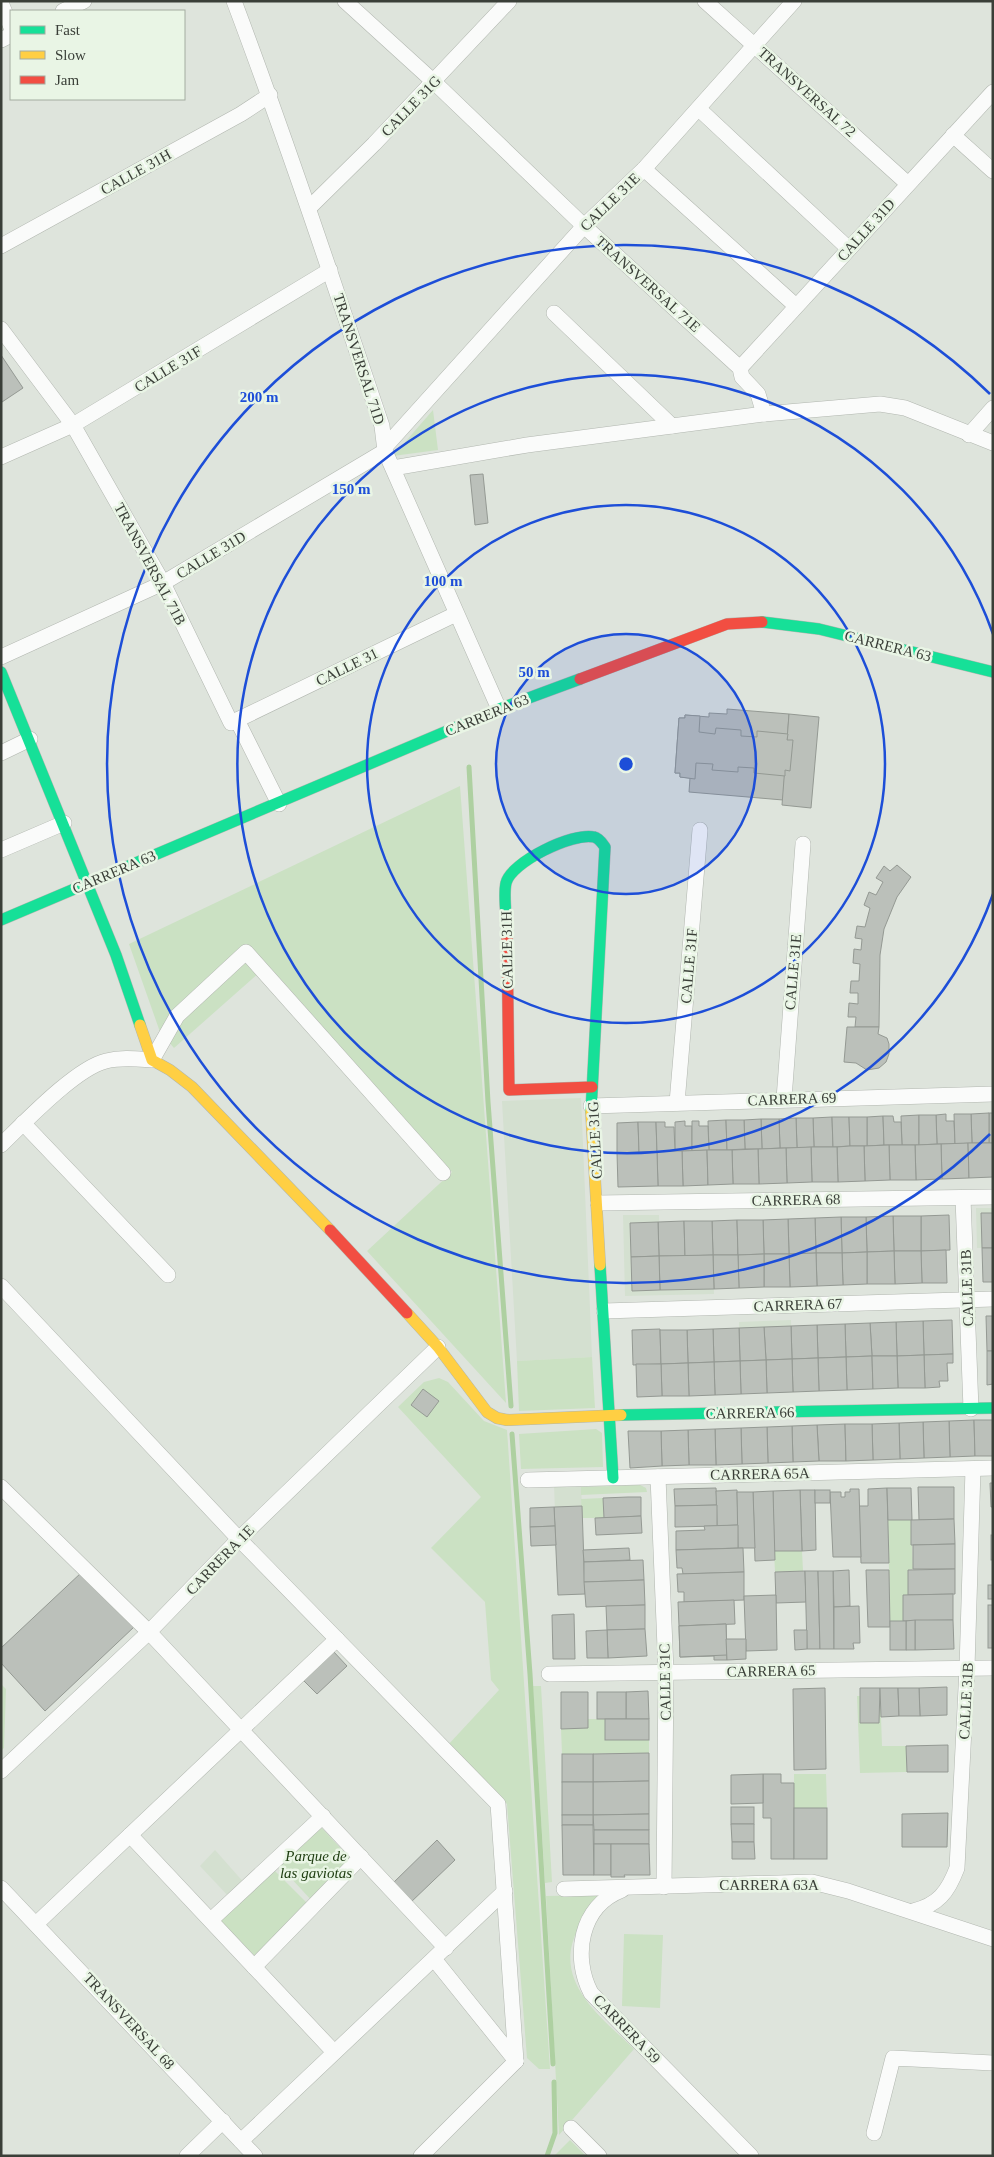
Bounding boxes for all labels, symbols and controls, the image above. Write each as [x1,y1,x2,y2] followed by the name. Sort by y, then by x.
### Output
[10,10,185,100] legend
[55,22,81,38] text: Fast
[755,44,859,140] street label: TRANSVERSAL 72
[55,47,86,63] text: Slow
[55,72,79,88] text: Jam
[378,72,444,140] street label: CALLE 31G
[98,146,174,198] street label: CALLE 31H
[577,170,643,234] street label: CALLE 31E
[834,196,898,264] street label: CALLE 31D
[593,233,703,335] street label: TRANSVERSAL 71E
[330,292,388,427] street label: TRANSVERSAL 71D
[132,343,204,395] street label: CALLE 31F
[240,389,279,405] text: 200 m
[332,481,371,497] text: 150 m
[111,500,189,628] street label: TRANSVERSAL 71B
[173,528,249,582] street label: CALLE 31D
[424,573,463,589] text: 100 m
[843,627,933,665] street label: CARRERA 63
[313,645,381,689] street label: CALLE 31
[518,664,550,680] text: 50 m
[443,691,531,739] street label: CARRERA 63
[617,755,635,773] centre of rings
[70,847,158,897] street label: CARRERA 63
[498,911,516,989] street label: CALLE 31H
[678,928,700,1004] street label: CALLE 31F
[782,933,804,1011] street label: CALLE 31E
[747,1089,837,1109] street label: CARRERA 69
[585,1101,605,1179] street label: CALLE 31G
[751,1191,841,1209] street label: CARRERA 68
[958,1249,976,1327] street label: CALLE 31B
[753,1295,843,1315] street label: CARRERA 67
[705,1404,795,1422] street label: CARRERA 66
[710,1465,810,1483] street label: CARRERA 65A
[183,1522,257,1598] street label: CARRERA 1E
[656,1643,674,1721] street label: CALLE 31C
[726,1662,816,1680] street label: CARRERA 65
[956,1662,976,1740] street label: CALLE 31B
[280,1848,352,1881] park label: Parque de las gaviotas
[719,1877,819,1893] street label: CARRERA 63A
[80,1970,178,2072] street label: TRANSVERSAL 68
[590,1992,664,2066] street label: CARRERA 59

